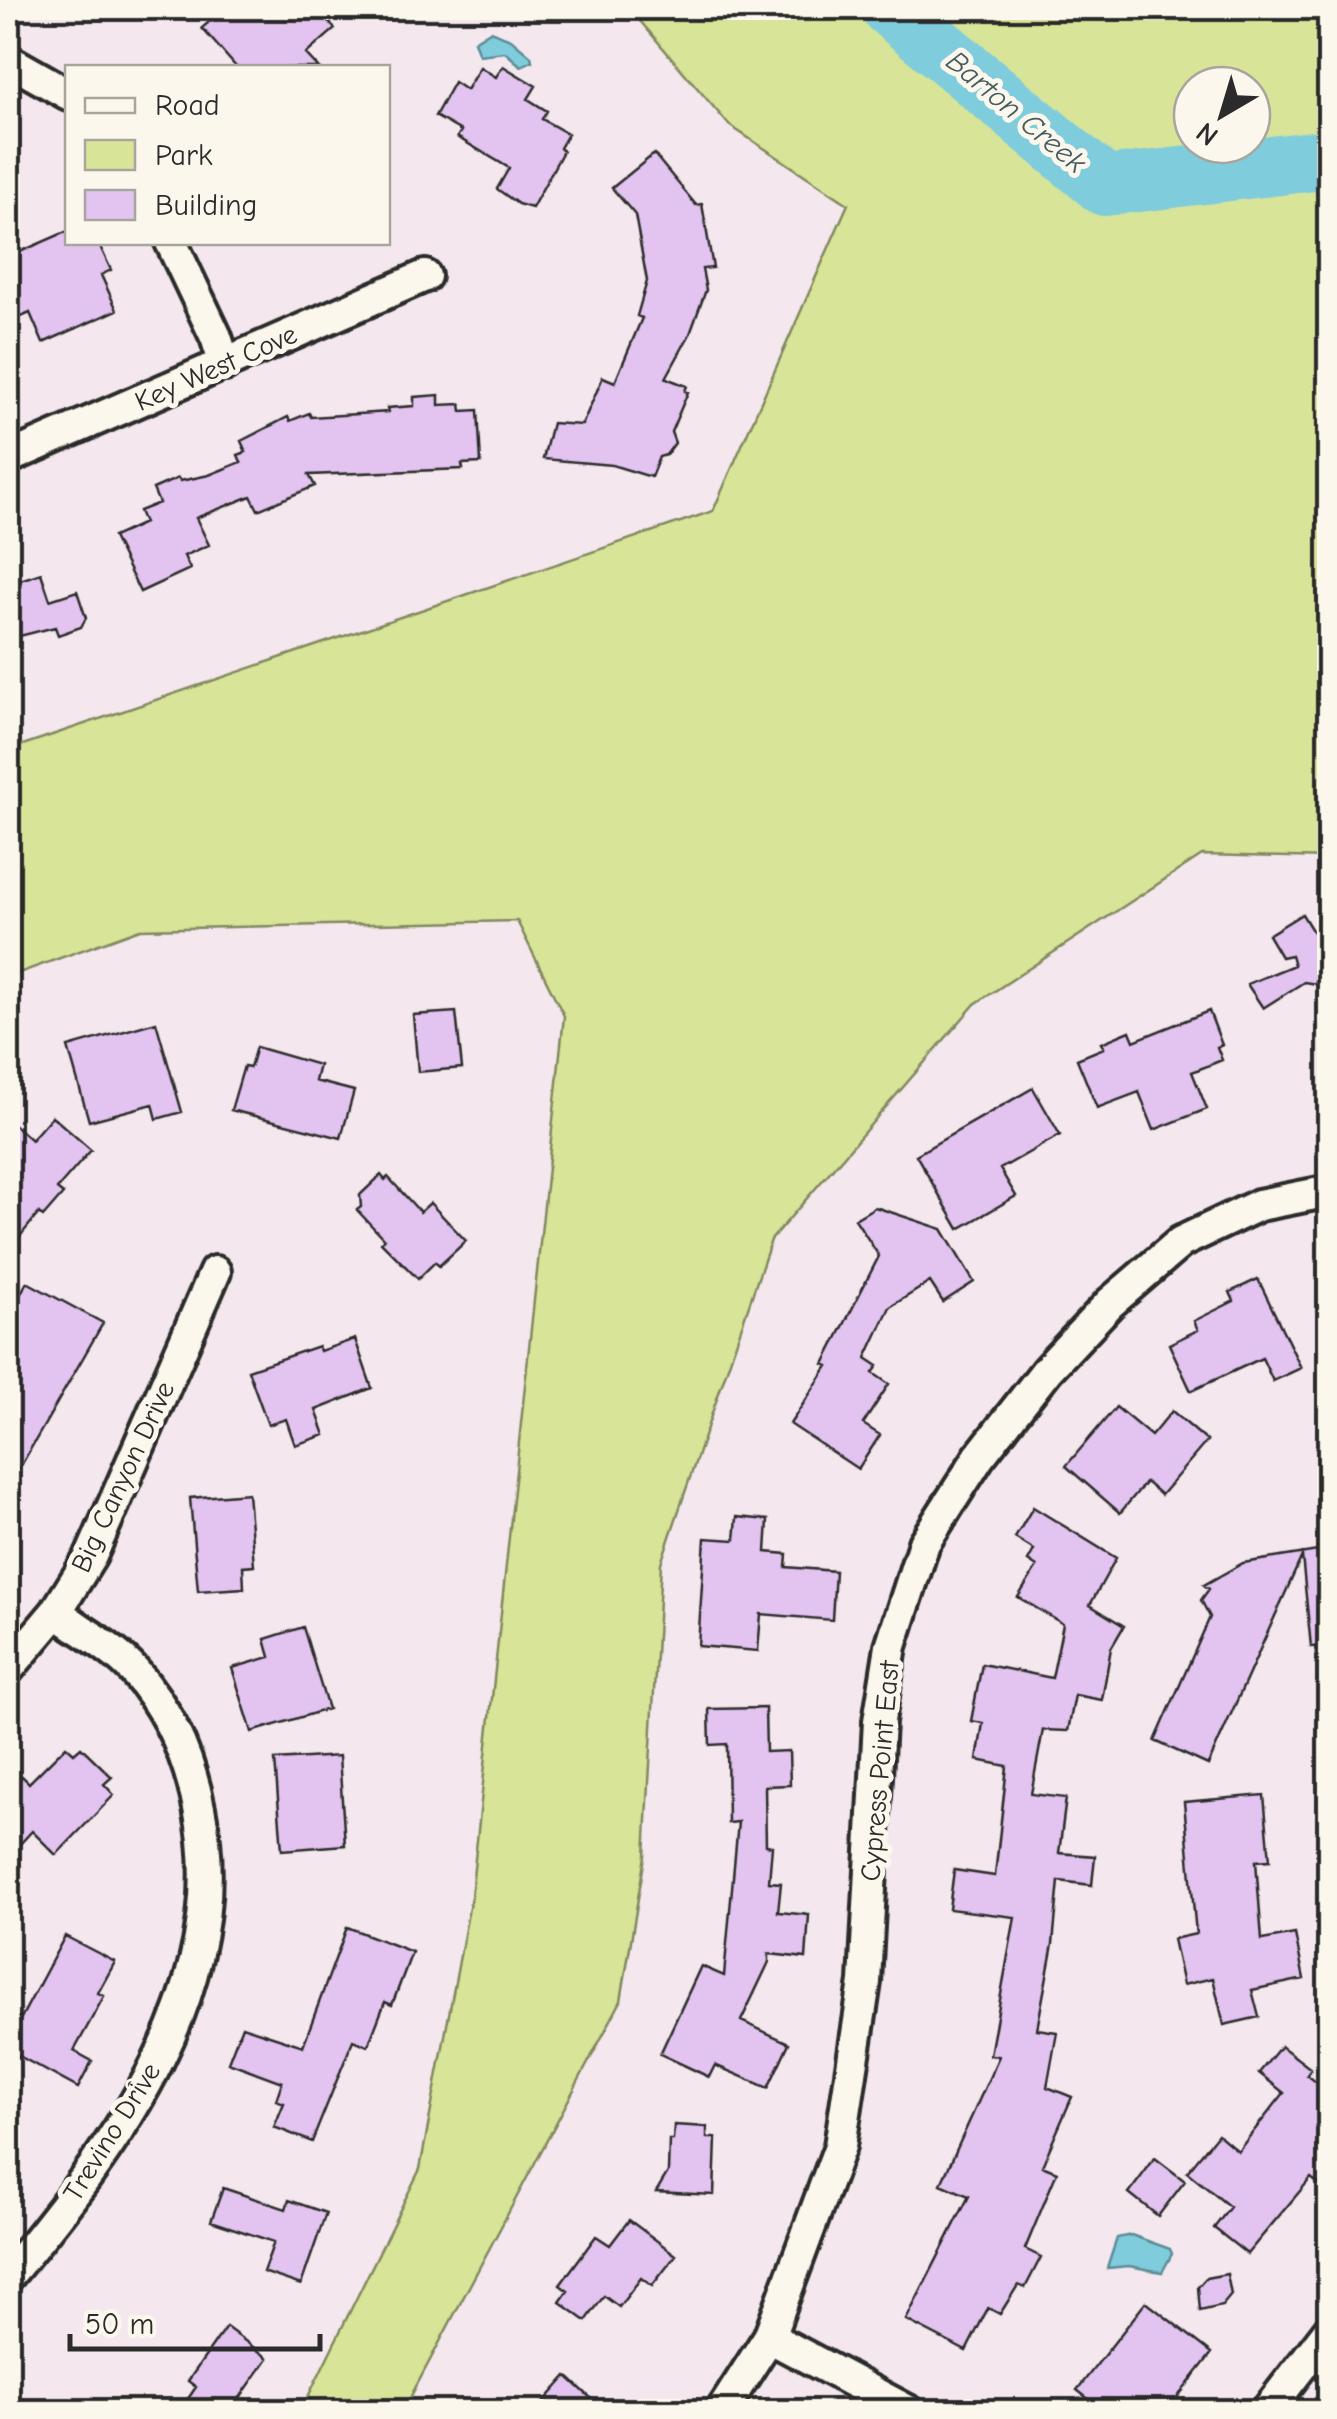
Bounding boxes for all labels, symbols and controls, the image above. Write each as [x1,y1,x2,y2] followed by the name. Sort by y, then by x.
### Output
[939,43,1093,181] water label: Barton Creek
[65,65,390,245] legend
[1172,65,1272,165] north arrow
[155,88,220,123] text: Road
[1190,116,1224,152] text: N
[155,138,213,173] text: Park
[155,188,258,223] text: Building
[130,318,302,418] street label: Key West Cove
[65,1376,181,1578] street label: Big Canyon Drive
[854,1658,906,1883] street label: Cypress Point East
[57,2057,167,2207] street label: Trevino Drive
[70,2289,320,2351] scale bar
[85,2307,154,2342] text: 50 m

